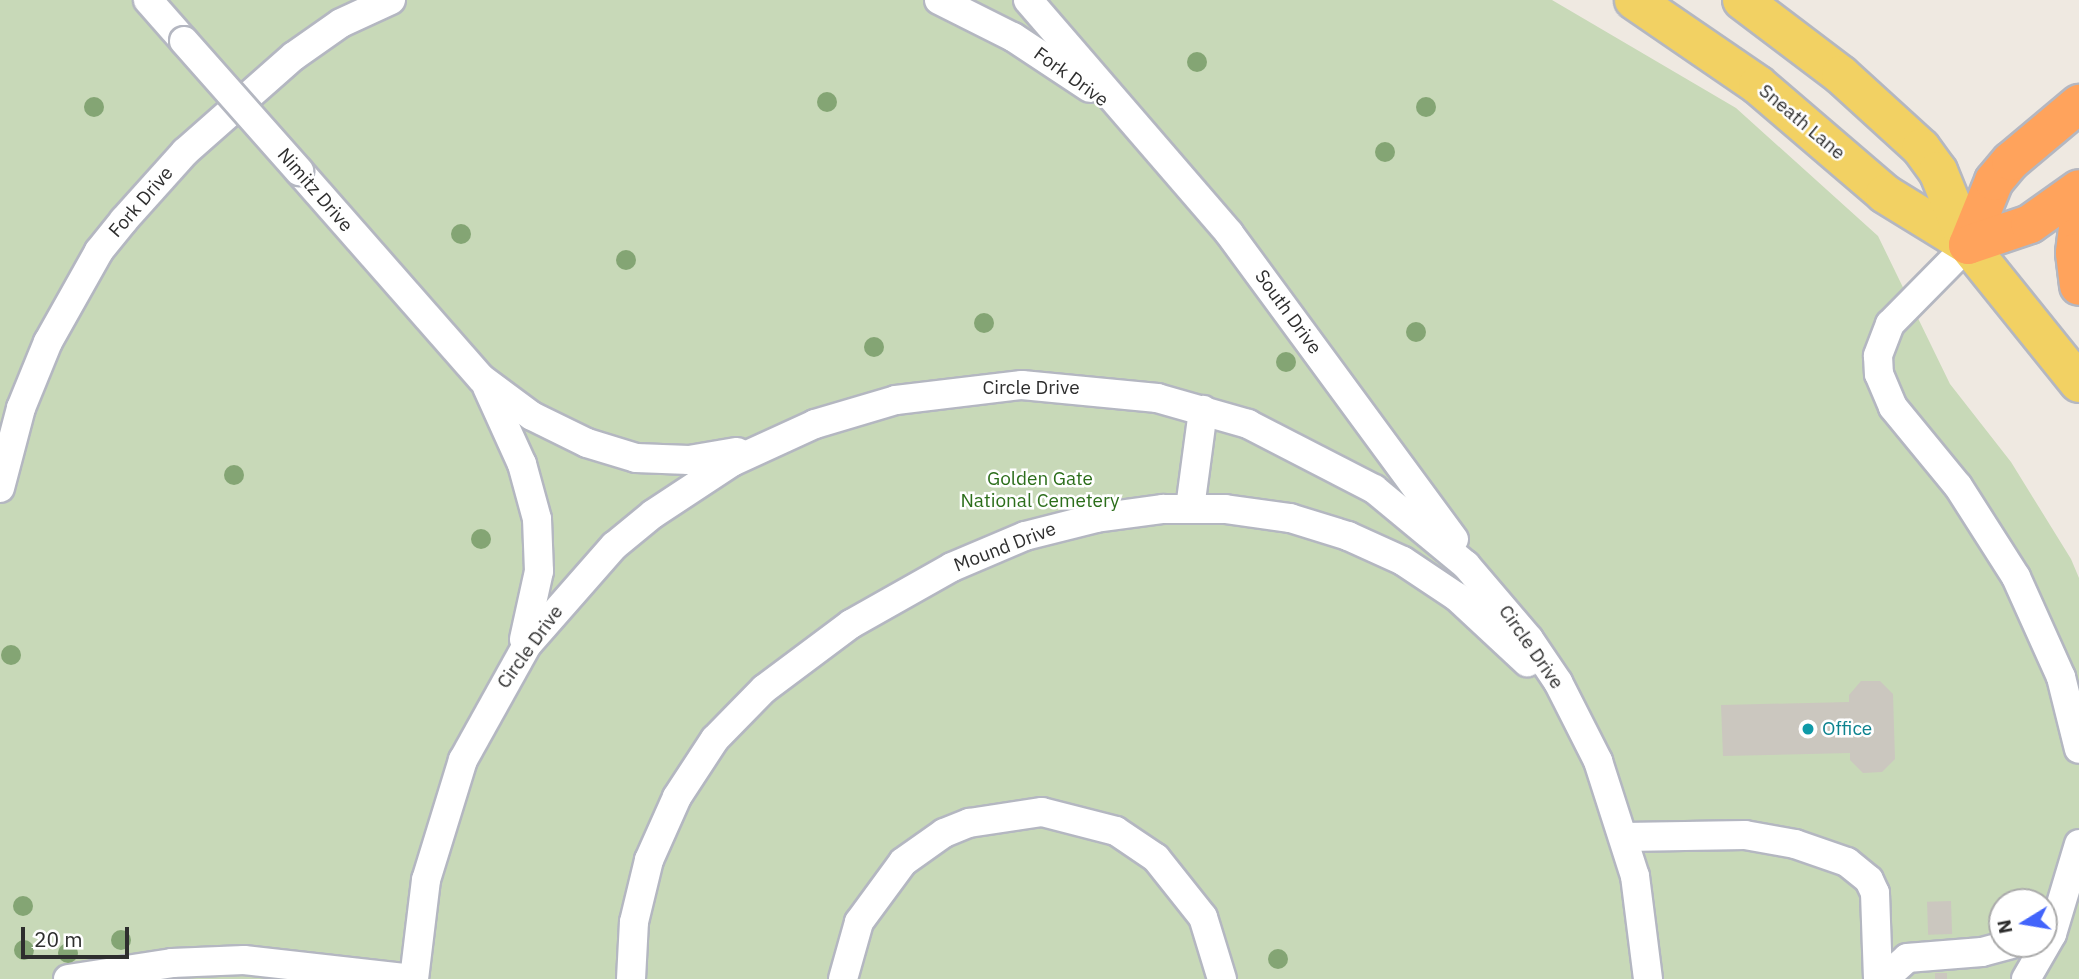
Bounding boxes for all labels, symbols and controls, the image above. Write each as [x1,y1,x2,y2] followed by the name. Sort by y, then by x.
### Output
[1029,42,1113,112] street label: Fork Drive
[1754,79,1850,165] street label: Sneath Lane
[272,143,358,237] street label: Nimitz Drive
[104,162,178,242] street label: Fork Drive
[1250,265,1326,359] street label: South Drive
[982,377,1080,399] street label: Circle Drive
[960,468,1120,512] park label: Golden Gate National Cemetery
[951,517,1059,577] street label: Mound Drive
[492,601,568,693] street label: Circle Drive
[1494,601,1568,693] street label: Circle Drive
[1822,718,1872,740] place label: Office
[1800,721,1816,737] marker: Office
[1988,888,2058,958] north arrow
[24,912,133,956] scale bar
[1991,918,2017,936] text: N
[34,925,83,953] text: 20 m

